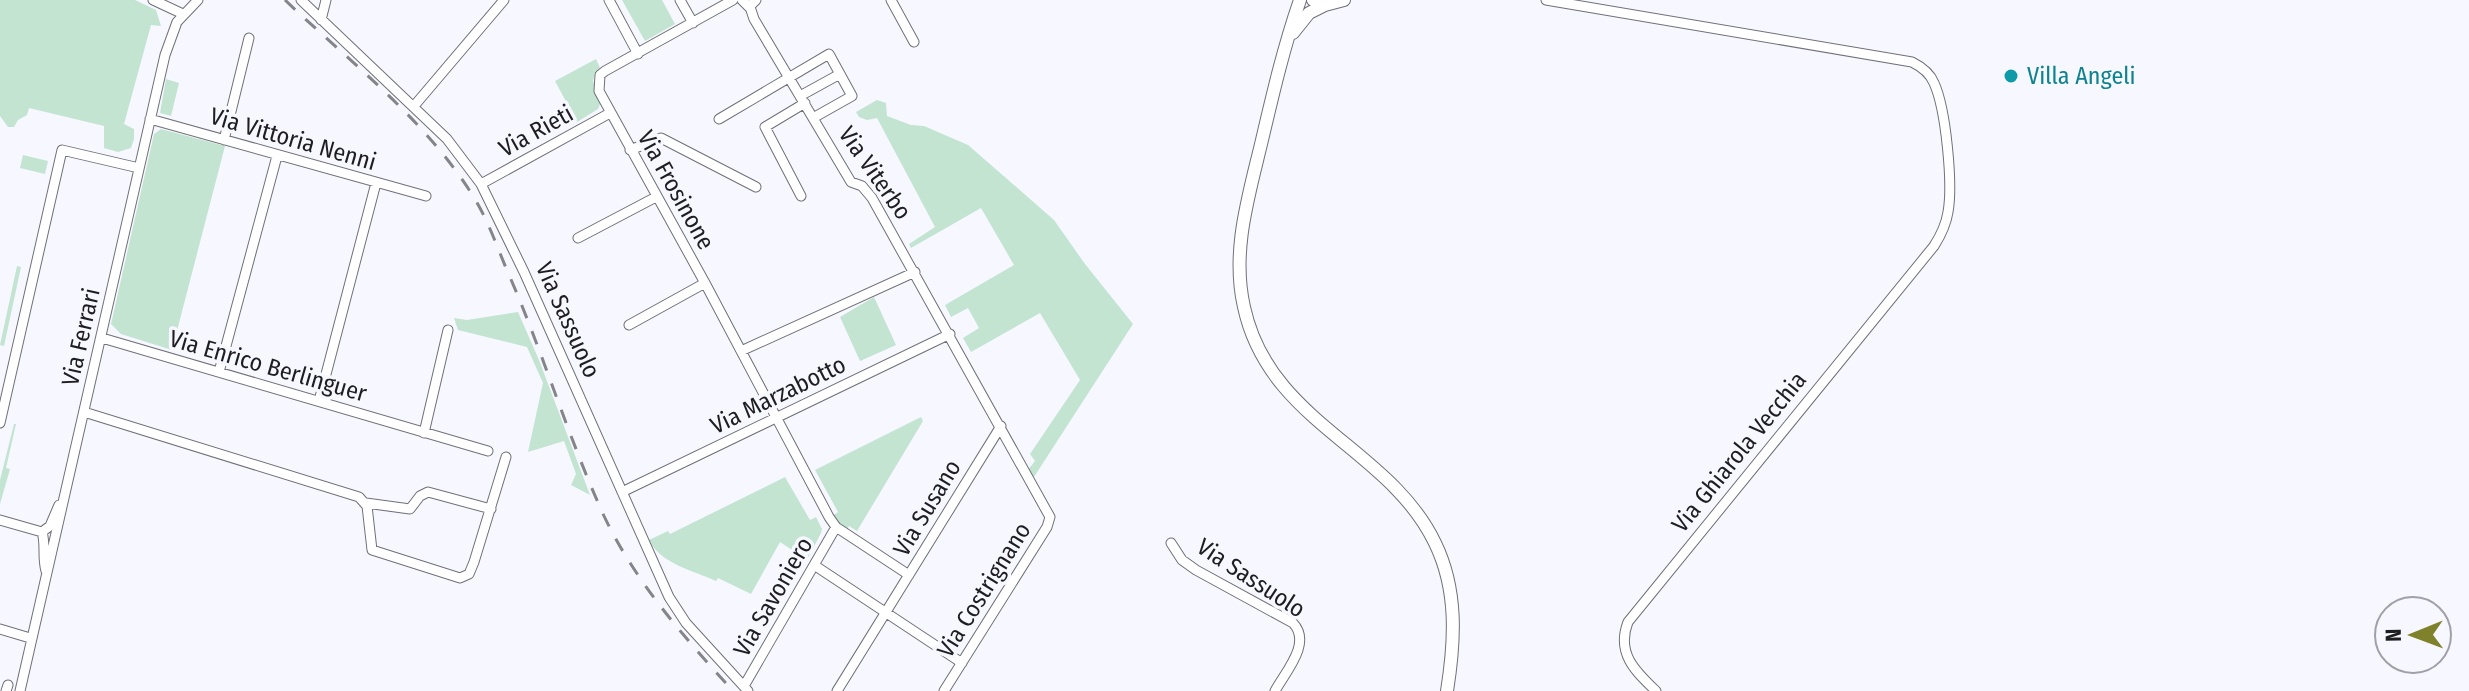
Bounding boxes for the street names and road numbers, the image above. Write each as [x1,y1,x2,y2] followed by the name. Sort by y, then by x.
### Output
[494,99,578,163] street label: Via Rieti
[207,102,379,176] street label: Via Vittoria Nenni
[833,121,917,225] street label: Via Viterbo
[632,126,720,254] street label: Via Frosinone
[530,258,606,382] street label: Via Sassuolo
[56,285,106,389] street label: Via Ferrari
[166,324,371,408] street label: Via Enrico Berlinguer
[706,350,850,440] street label: Via Marzabotto
[1666,366,1812,538] street label: Via Ghiarola Vecchia
[887,455,967,561] street label: Via Susano
[931,518,1037,662] street label: Via Costrignano
[728,532,818,662] street label: Via Savoniero
[1192,533,1310,623] street label: Via Sassuolo

